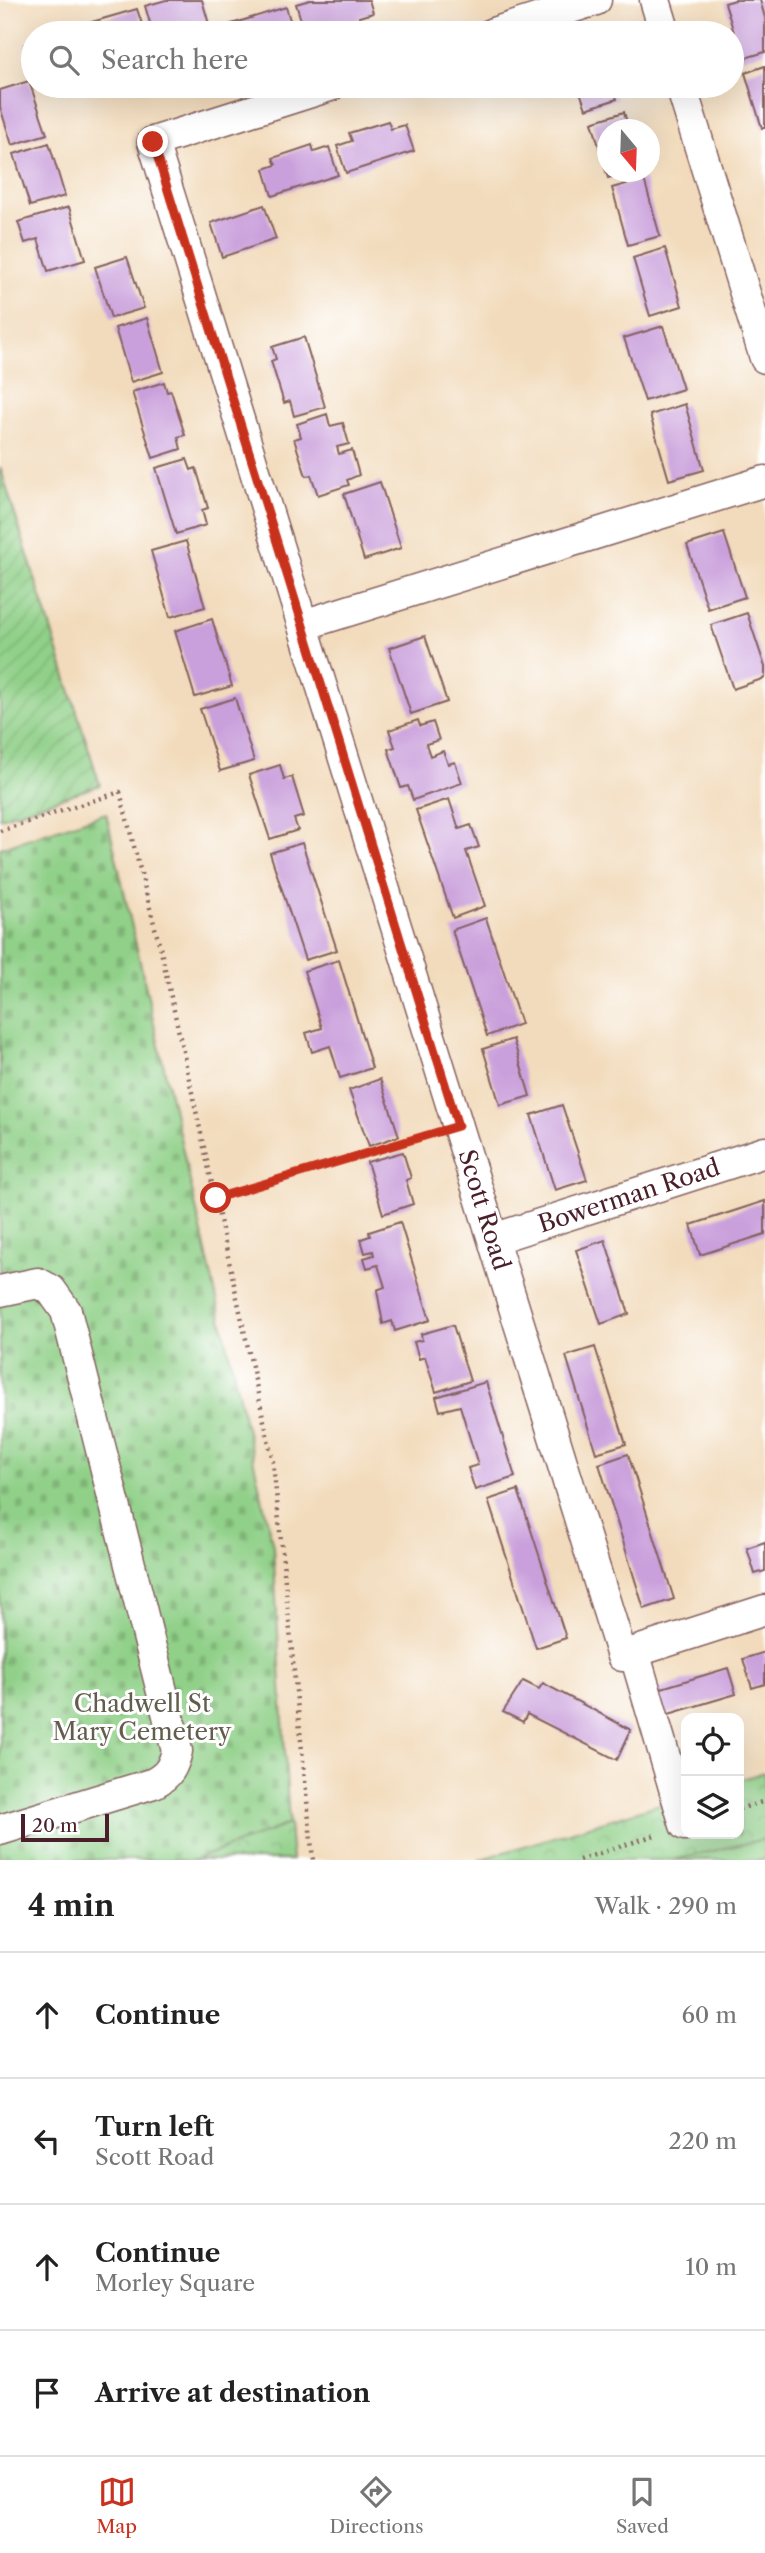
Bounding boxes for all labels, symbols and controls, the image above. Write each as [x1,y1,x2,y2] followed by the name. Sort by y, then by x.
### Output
[21,21,744,98] search box
[45,41,83,79] icon: search
[101,44,248,76] text: Search here
[597,119,660,182] north arrow
[137,126,168,157] route end
[452,1146,517,1274] street label: Scott Road
[534,1152,724,1239] street label: Bowerman Road
[200,1182,231,1213] route start
[53,1689,232,1746] park label: Chadwell St Mary Cemetery
[681,1713,744,1839] map controls
[681,1713,744,1776] button: locate
[681,1776,744,1839] button: layers
[21,1811,108,1843] scale bar
[32,1814,78,1837] text: 20 m
[28,1887,114,1924] text: 4 min
[595,1892,737,1920] text: Walk · 290 m
[28,1996,66,2034] icon: ahead
[95,1999,220,2031] text: Continue
[681,2001,737,2029] text: 60 m
[95,2111,214,2143] text: Turn left
[28,2122,66,2160] icon: left
[668,2127,737,2155] text: 220 m
[95,2143,214,2171] text: Scott Road
[95,2237,220,2269] text: Continue
[28,2248,66,2286] icon: ahead
[685,2253,737,2281] text: 10 m
[95,2269,255,2297] text: Morley Square
[28,2374,66,2412] icon: arrive
[95,2377,370,2409] text: Arrive at destination
[96,2473,137,2538] tab: Map
[330,2473,423,2538] tab: Directions
[616,2473,669,2538] tab: Saved

